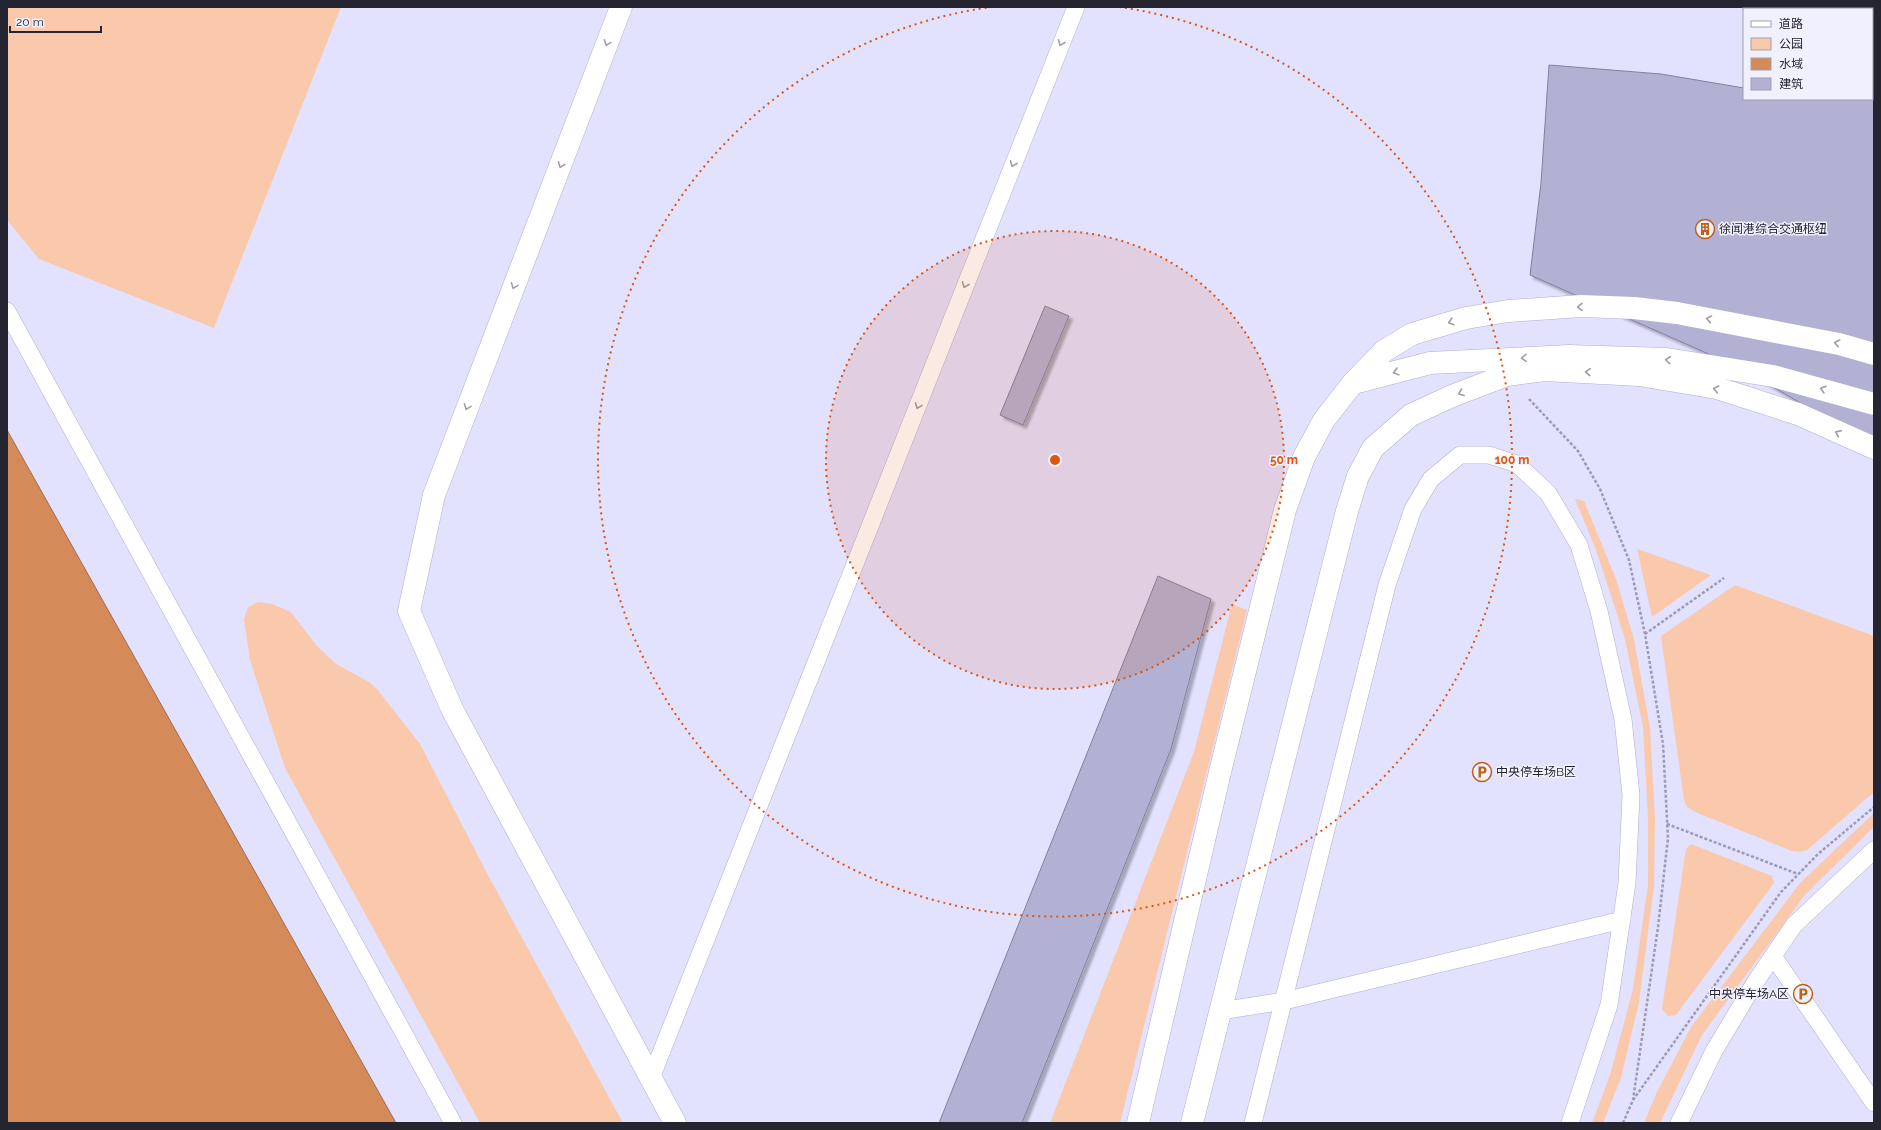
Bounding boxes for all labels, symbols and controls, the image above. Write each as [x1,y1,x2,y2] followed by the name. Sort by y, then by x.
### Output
[10,8,101,34] scale bar
[1743,8,1873,100] legend
[16,15,44,29] text: 20 m
[1779,17,1803,31] text: 道路
[1779,37,1803,51] text: 公园
[604,40,612,47] one-way arrow
[1058,40,1066,47] one-way arrow
[1779,57,1803,71] text: 水域
[1779,77,1803,91] text: 建筑
[557,161,565,168] one-way arrow
[1010,161,1018,168] one-way arrow
[1694,218,1716,240] building icon: 徐闻港综合交通枢纽
[1719,222,1827,236] place label: 徐闻港综合交通枢纽
[962,281,970,288] one-way arrow
[511,282,519,290] one-way arrow
[1577,303,1583,311] one-way arrow
[1706,315,1712,324] one-way arrow
[1448,318,1454,326] one-way arrow
[1833,340,1840,348] one-way arrow
[1521,353,1527,362] one-way arrow
[1665,355,1671,364] one-way arrow
[1392,367,1399,376] one-way arrow
[1585,368,1591,377] one-way arrow
[1713,385,1719,393] one-way arrow
[1820,385,1827,394] one-way arrow
[1458,388,1465,396] one-way arrow
[914,402,922,409] one-way arrow
[464,404,472,411] one-way arrow
[1835,430,1843,438] one-way arrow
[1048,453,1062,467] centre of rings
[1270,453,1298,467] text: 50 m
[1495,453,1529,467] text: 100 m
[1471,761,1493,783] parking icon: 中央停车场B区
[1496,765,1576,779] place label: 中央停车场B区
[1792,983,1814,1005] parking icon: 中央停车场A区
[1709,987,1789,1001] place label: 中央停车场A区

